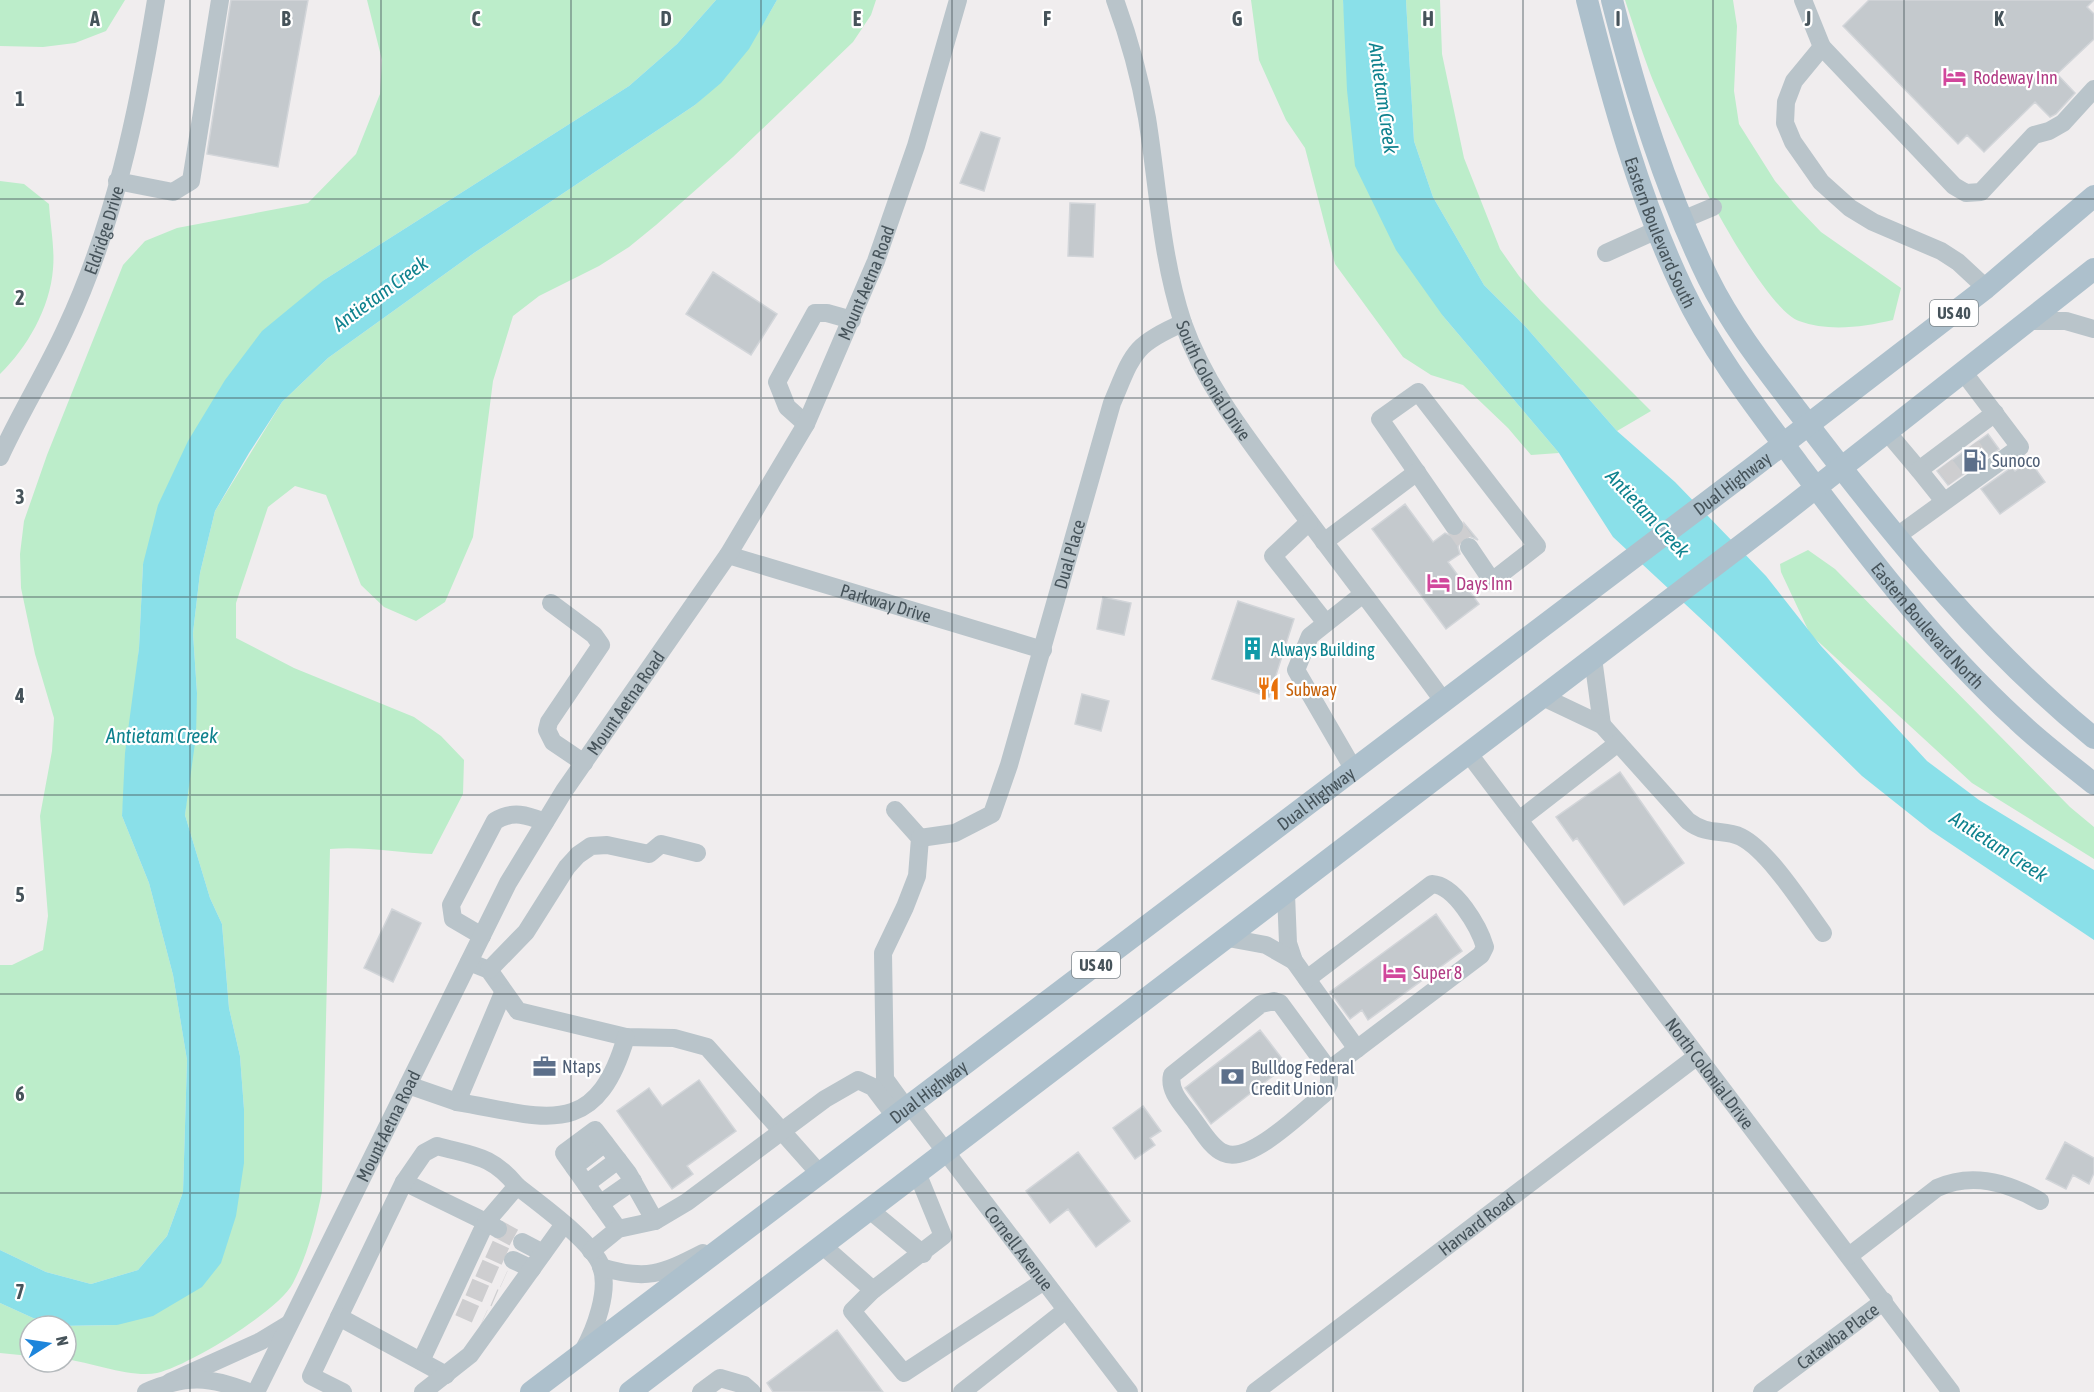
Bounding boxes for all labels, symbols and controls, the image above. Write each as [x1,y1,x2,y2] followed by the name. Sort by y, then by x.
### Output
[89,7,100,30] text: A
[281,7,291,30] text: B
[472,7,481,30] text: C
[660,7,672,30] text: D
[853,7,862,30] text: E
[1043,7,1051,30] text: F
[1232,7,1243,30] text: G
[1422,7,1434,30] text: H
[1615,7,1621,30] text: I
[1804,7,1811,30] text: J
[1994,7,2004,30] text: K
[1365,40,1403,155] water label: Antietam Creek
[1942,64,1968,90] hotel icon: Rodeway Inn
[1973,67,2058,88] place label: Rodeway Inn
[15,87,25,110] text: 1
[1621,154,1701,311] street label: Eastern Boulevard South
[79,183,127,277] street label: Eldridge Drive
[833,223,898,343] street label: Mount Aetna Road
[327,251,432,336] water label: Antietam Creek
[15,286,25,309] text: 2
[1930,300,1978,326] road number: US 40
[1172,318,1256,444] street label: South Colonial Drive
[1689,447,1775,519] street label: Dual Highway
[1961,447,1987,473] fuel station icon: Sunoco
[1992,450,2041,471] place label: Sunoco
[1601,464,1695,562] water label: Antietam Creek
[15,485,25,508] text: 3
[1049,517,1089,591] street label: Dual Place
[1867,558,1989,693] street label: Eastern Boulevard North
[1425,570,1451,596] hotel icon: Days Inn
[1456,573,1513,594] place label: Days Inn
[838,579,934,626] street label: Parkway Drive
[1240,636,1266,662] building icon: Always Building
[1271,639,1375,660] place label: Always Building
[582,647,669,759] street label: Mount Aetna Road
[1255,676,1281,702] restaurant icon: Subway
[1286,679,1337,700] place label: Subway
[14,684,25,707] text: 4
[105,724,218,747] water label: Antietam Creek
[1273,762,1359,834] street label: Dual Highway
[1945,805,2052,886] water label: Antietam Creek
[15,883,25,906] text: 5
[1072,952,1120,978] road number: US 40
[1382,959,1408,985] hotel icon: Super 8
[1413,962,1462,983] place label: Super 8
[1661,1013,1759,1133] street label: North Colonial Drive
[531,1053,557,1079] office icon: Ntaps
[885,1055,971,1128] street label: Dual Highway
[562,1056,601,1077] place label: Ntaps
[1251,1057,1355,1099] place label: Bulldog Federal Credit Union
[1220,1064,1246,1090] bank icon: Bulldog Federal Credit Union
[351,1067,424,1185] street label: Mount Aetna Road
[15,1082,25,1105] text: 6
[1434,1188,1519,1260] street label: Harvard Road
[980,1202,1058,1295] street label: Cornell Avenue
[15,1280,25,1303] text: 7
[1792,1298,1883,1373] street label: Catawba Place
[18,1314,78,1374] north arrow
[53,1334,72,1347] text: N

